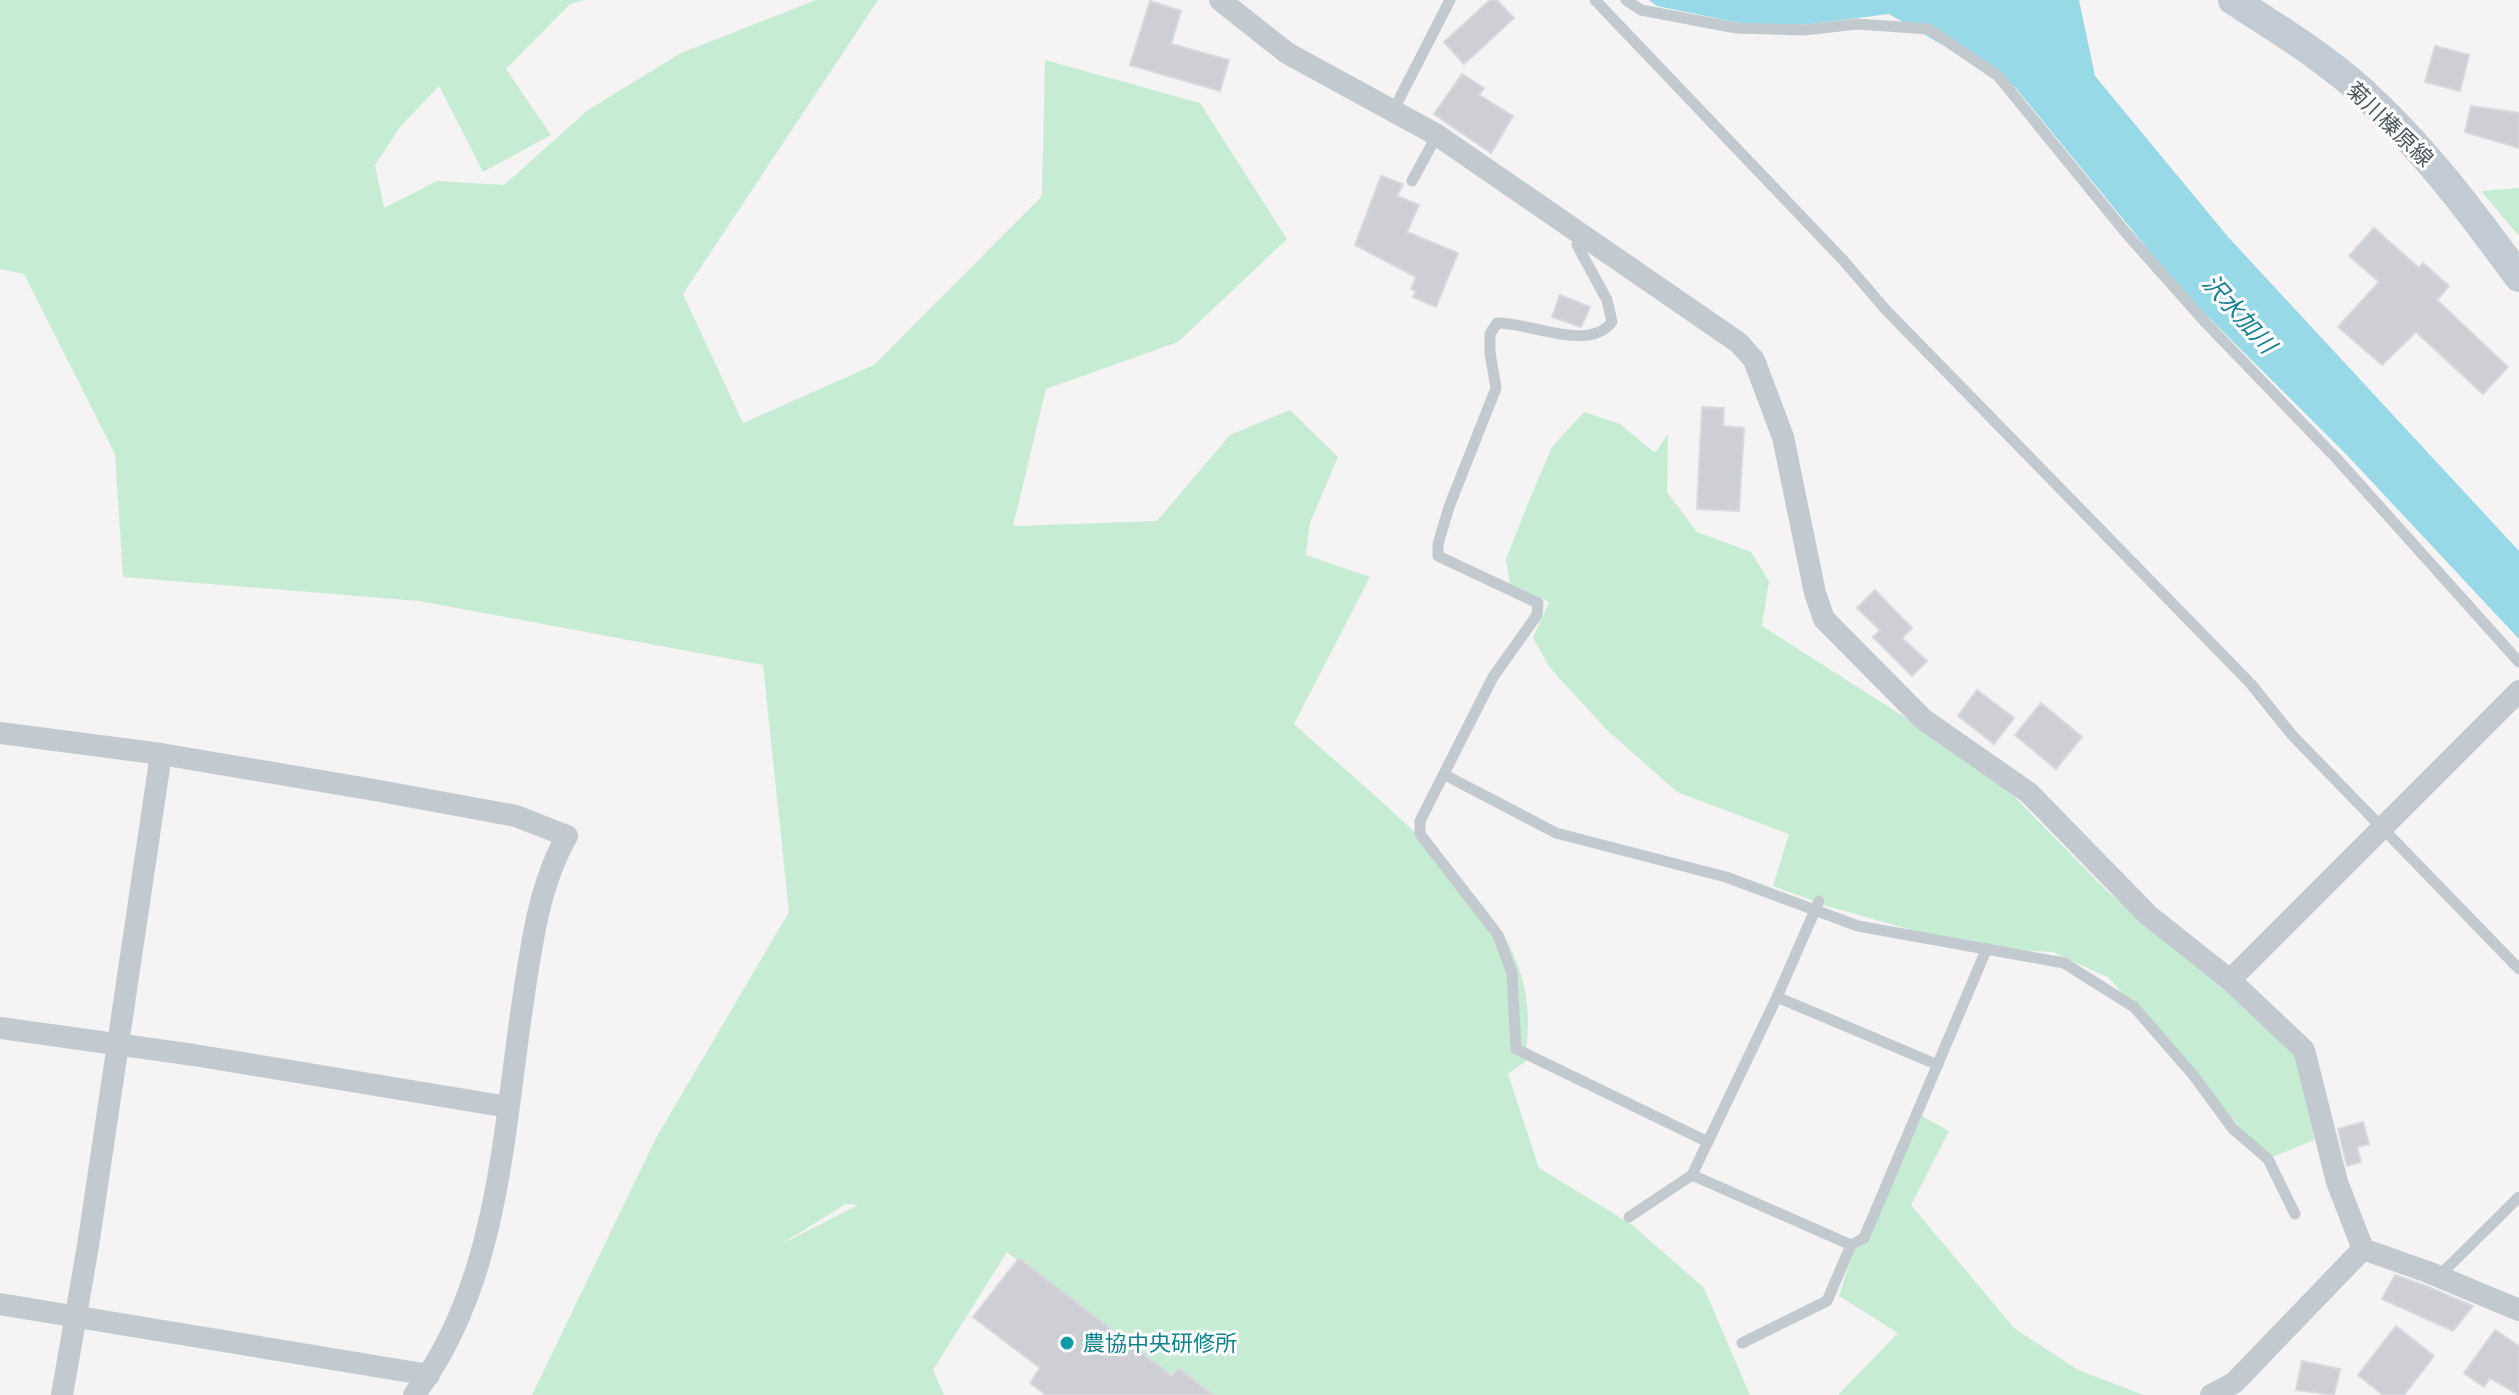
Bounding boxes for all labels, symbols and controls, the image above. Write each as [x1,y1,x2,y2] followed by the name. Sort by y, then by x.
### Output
[2340,76,2439,173] street label: 菊川榛原線
[2196,268,2285,362] water label: 沢水加川
[1083,1329,1237,1358] place label: 農協中央研修所
[1058,1334,1076,1352] marker: 農協中央研修所

